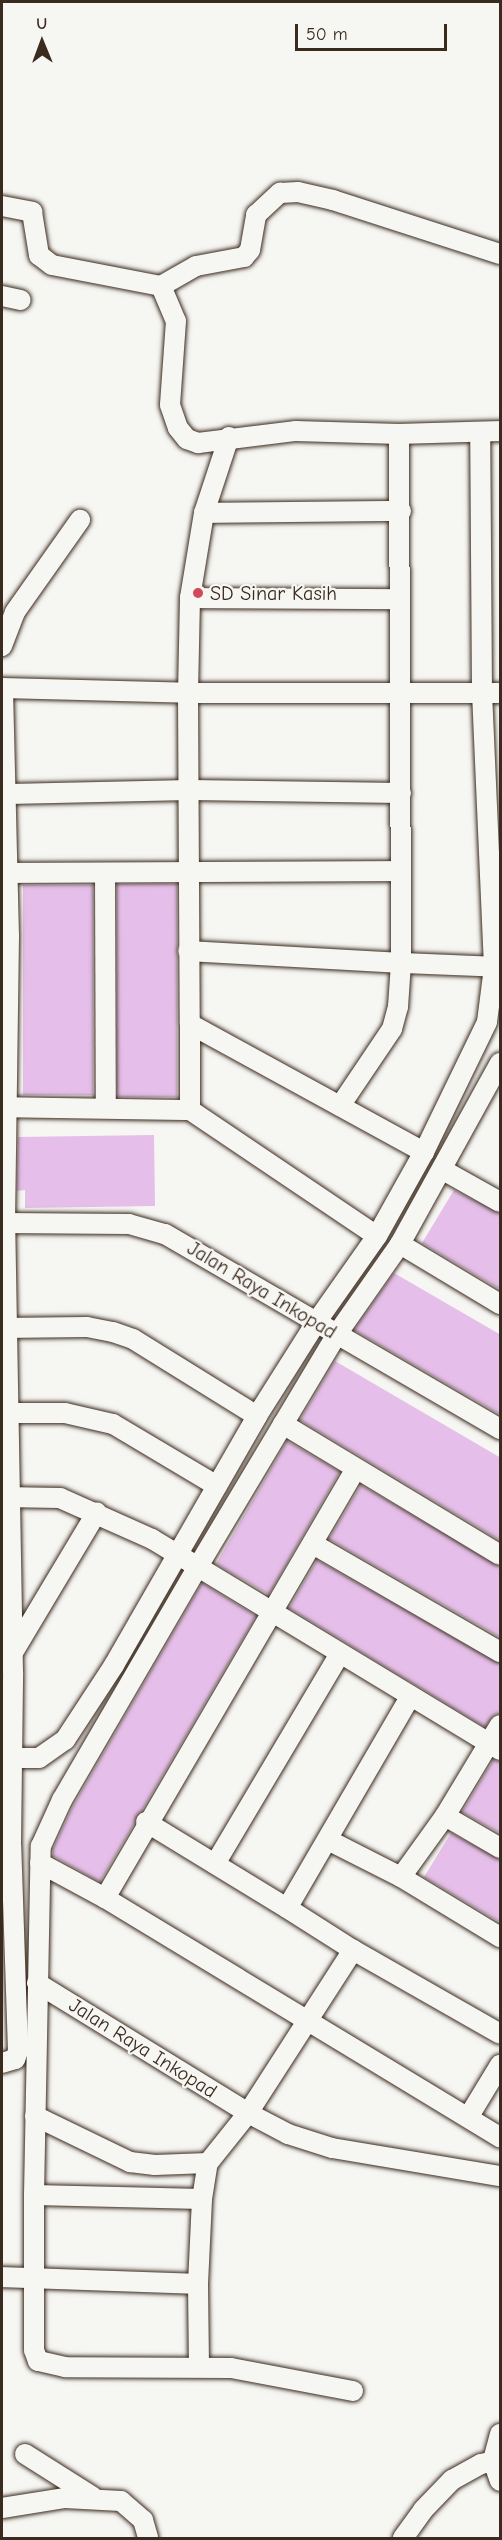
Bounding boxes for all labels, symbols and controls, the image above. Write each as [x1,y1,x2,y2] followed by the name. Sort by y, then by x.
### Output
[12,12,72,72] north arrow
[298,12,450,50] scale bar
[36,15,47,33] text: U
[306,24,348,45] text: 50 m
[210,581,337,605] place label: SD Sinar Kasih
[191,586,205,600] marker: SD Sinar Kasih
[183,1236,341,1344] street label: Jalan Raya Inkopad
[65,1993,221,2103] street label: Jalan Raya Inkopad

